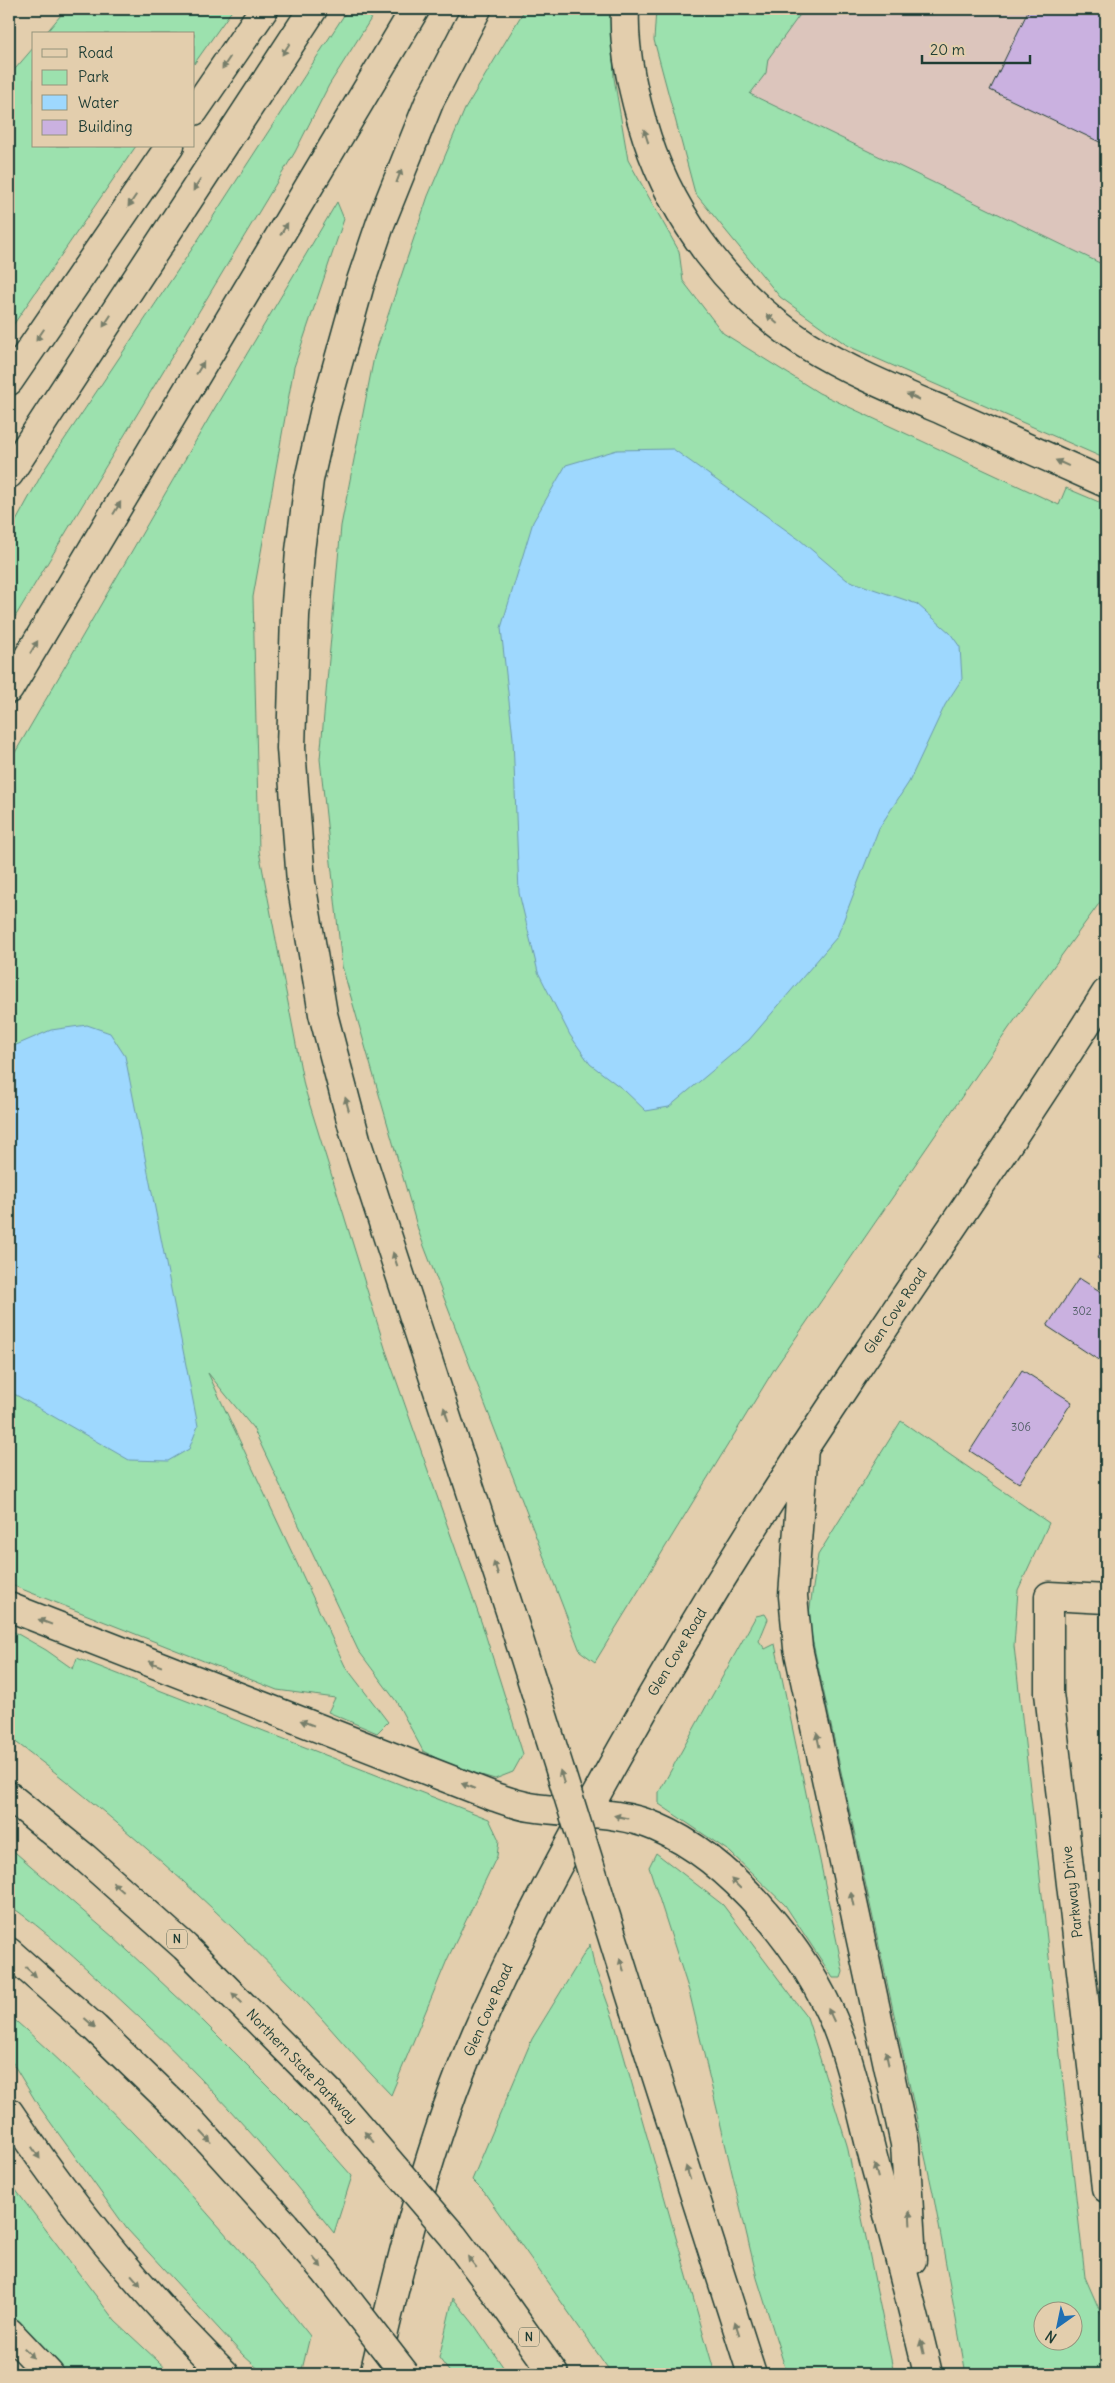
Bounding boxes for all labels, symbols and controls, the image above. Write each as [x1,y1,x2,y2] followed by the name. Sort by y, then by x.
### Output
[32,32,195,148] legend
[922,32,1030,64] scale bar
[930,40,965,59] text: 20 m
[78,43,113,62] text: Road
[281,43,291,56] one-way arrow
[221,57,231,70] one-way arrow
[78,67,109,86] text: Park
[78,93,119,112] text: Water
[78,117,133,136] text: Building
[642,128,650,143] one-way arrow
[395,168,403,183] one-way arrow
[192,179,202,192] one-way arrow
[127,194,137,208] one-way arrow
[279,222,288,235] one-way arrow
[765,313,778,324] one-way arrow
[103,314,112,328] one-way arrow
[35,328,45,342] one-way arrow
[196,362,205,375] one-way arrow
[906,393,920,401] one-way arrow
[1055,458,1069,466] one-way arrow
[113,501,122,514] one-way arrow
[29,641,38,654] one-way arrow
[342,1097,350,1112] one-way arrow
[391,1251,399,1266] one-way arrow
[860,1265,930,1357] street label: Glen Cove Road
[1072,1304,1092,1318] house number: 302
[441,1406,449,1421] one-way arrow
[1011,1420,1031,1434] house number: 306
[492,1560,500,1575] one-way arrow
[644,1605,710,1699] street label: Glen Cove Road
[38,1617,52,1625] one-way arrow
[147,1660,162,1668] one-way arrow
[300,1718,314,1726] one-way arrow
[813,1732,821,1748] one-way arrow
[558,1769,566,1784] one-way arrow
[461,1782,475,1790] one-way arrow
[614,1813,629,1821] one-way arrow
[1057,1845,1087,1939] street label: Parkway Drive
[731,1878,743,1890] one-way arrow
[112,1881,125,1892] one-way arrow
[848,1891,856,1907] one-way arrow
[167,1930,187,1948] road number: N
[617,1958,625,1973] one-way arrow
[460,1961,516,2059] street label: Glen Cove Road
[24,1966,37,1977] one-way arrow
[231,1992,243,2004] one-way arrow
[243,2005,361,2127] street label: Northern State Parkway
[826,2008,834,2022] one-way arrow
[83,2017,95,2029] one-way arrow
[883,2050,891,2065] one-way arrow
[200,2130,212,2142] one-way arrow
[364,2130,375,2143] one-way arrow
[31,2146,41,2159] one-way arrow
[872,2163,880,2178] one-way arrow
[684,2165,692,2180] one-way arrow
[905,2210,913,2226] one-way arrow
[311,2256,322,2269] one-way arrow
[467,2256,478,2269] one-way arrow
[130,2274,142,2286] one-way arrow
[1032,2300,1082,2350] north arrow
[733,2320,741,2335] one-way arrow
[1042,2327,1060,2347] text: N
[519,2328,539,2346] road number: N
[918,2339,926,2354] one-way arrow
[23,2347,35,2359] one-way arrow

